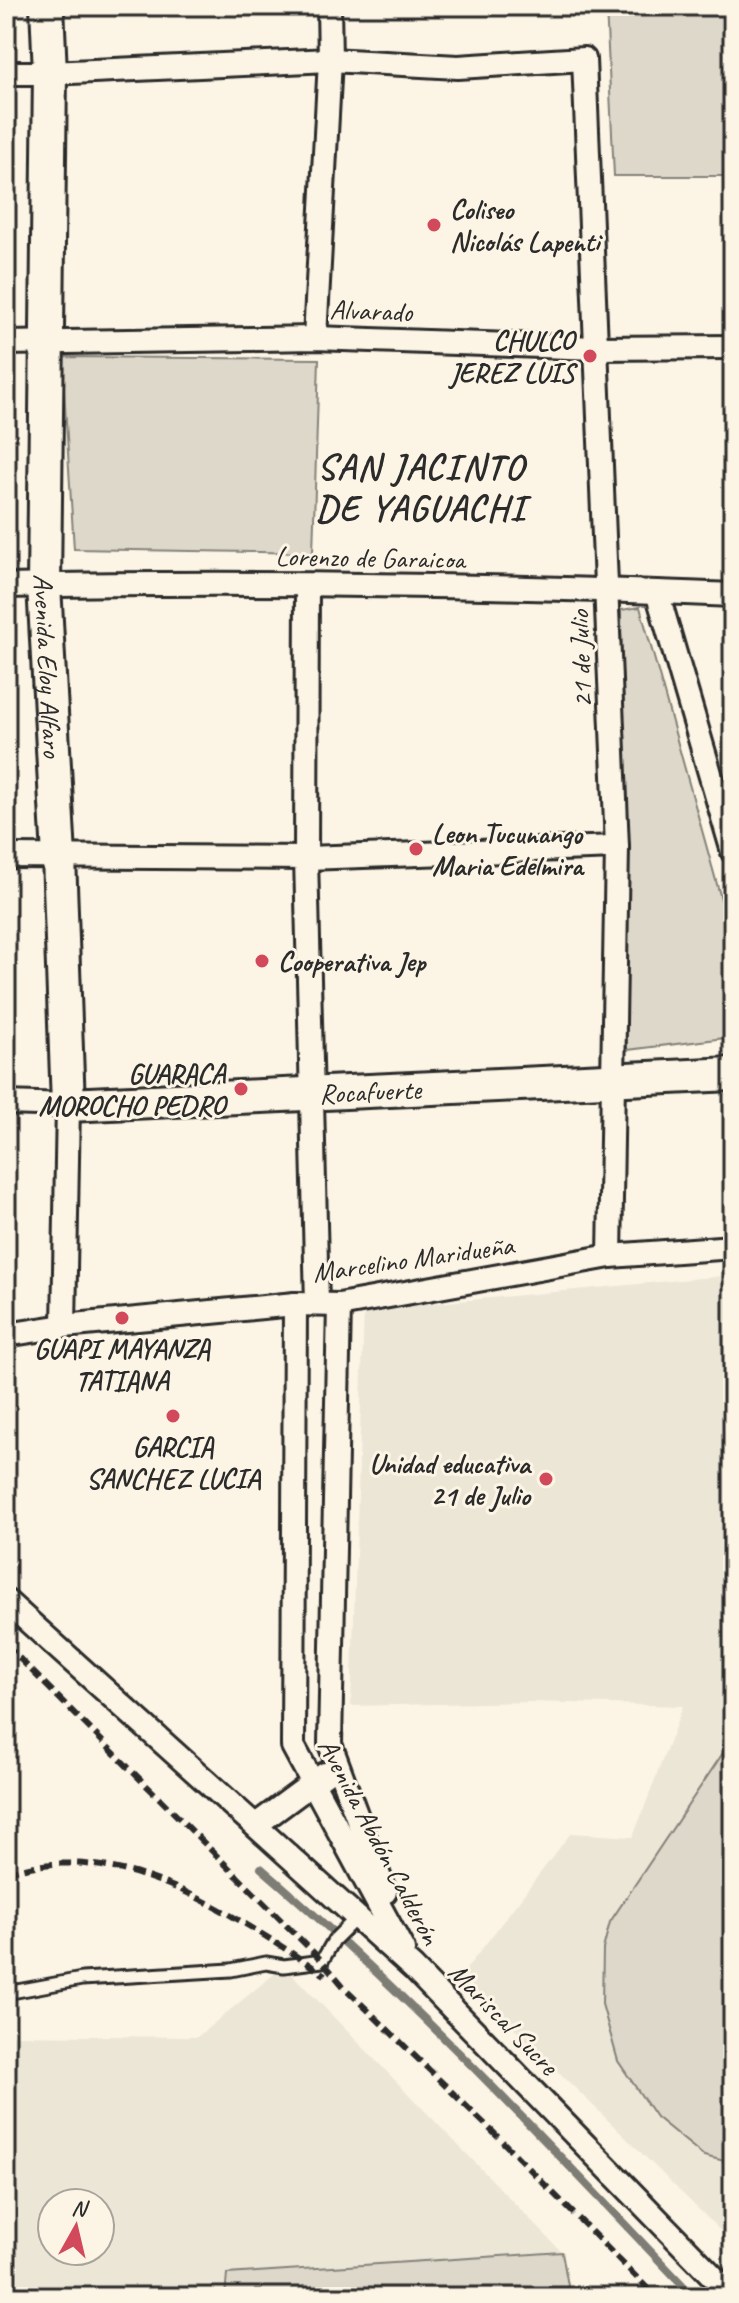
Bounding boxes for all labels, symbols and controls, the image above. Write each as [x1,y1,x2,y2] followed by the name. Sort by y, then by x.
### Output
[450,192,603,259] place label: Coliseo Nicolás Lapenti
[425,216,443,234] marker: Coliseo Nicolás Lapenti
[329,292,415,330] street label: Alvarado
[448,323,578,390] place label: CHULCO JEREZ LUIS
[581,347,599,365] marker: CHULCO JEREZ LUIS
[316,444,532,531] district label: SAN JACINTO DE YAGUACHI
[275,538,468,577] street label: Lorenzo de Garaicoa
[26,574,71,760] street label: Avenida Eloy Alfaro
[561,607,600,708] street label: 21 de Julio
[432,816,585,883] place label: Leon Tucunango Maria Edelmira
[407,840,425,858] marker: Leon Tucunango Maria Edelmira
[278,944,428,979] place label: Cooperativa Jep
[253,952,271,970] marker: Cooperativa Jep
[38,1056,229,1123] place label: GUARACA MOROCHO PEDRO
[318,1071,424,1111] street label: Rocafuerte
[232,1080,250,1098] marker: GUARACA MOROCHO PEDRO
[310,1227,518,1290] street label: Marcelino Maridueña
[113,1309,131,1327] marker: GUAPI MAYANZA TATIANA
[34,1331,212,1398] place label: GUAPI MAYANZA TATIANA
[164,1407,182,1425] marker: GARCIA SANCHEZ LUCIA
[86,1429,262,1496] place label: GARCIA SANCHEZ LUCIA
[369,1446,533,1513] place label: Unidad educativa 21 de Julio
[537,1470,555,1488] marker: Unidad educativa 21 de Julio
[310,1732,449,1952] street label: Avenida Abdón Calderón
[441,1955,567,2083] street label: Mariscal Sucre
[36,2187,116,2267] north arrow
[70,2193,91,2223] text: N

